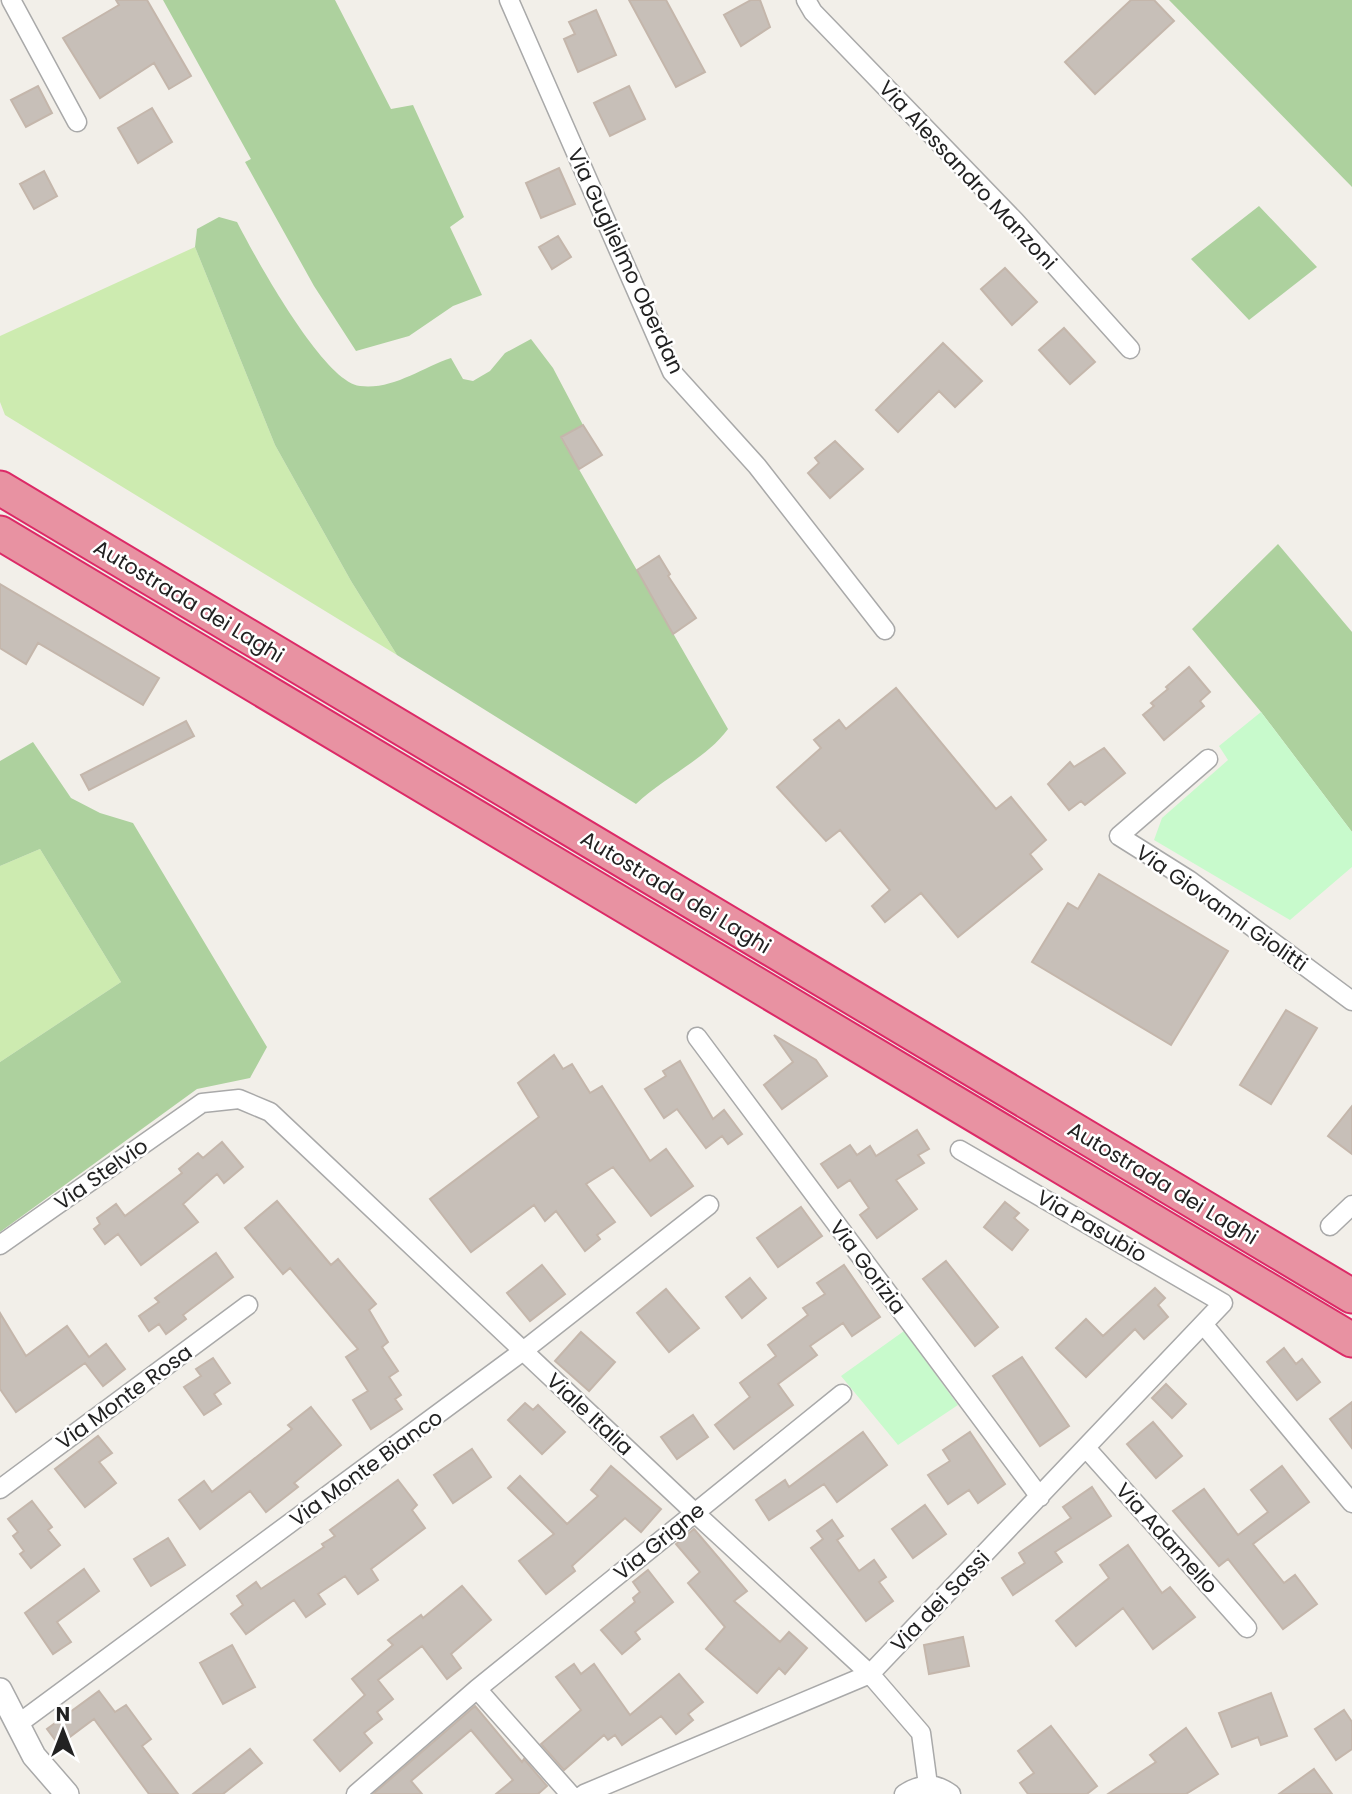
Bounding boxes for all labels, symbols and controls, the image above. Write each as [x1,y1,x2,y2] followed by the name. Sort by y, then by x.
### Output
[872,74,1064,276] street label: Via Alessandro Manzoni
[561,144,691,378] street label: Via Guglielmo Oberdan
[88,533,290,669] street label: Autostrada dei Laghi
[575,824,777,960] street label: Autostrada dei Laghi
[1130,838,1314,978] street label: Via Giovanni Giolitti
[1062,1115,1264,1251] street label: Autostrada dei Laghi
[49,1131,153,1217] street label: Via Stelvio
[1032,1183,1152,1269] street label: Via Pasubio
[823,1214,913,1320] street label: Via Gorizia
[50,1338,198,1456] street label: Via Monte Rosa
[540,1366,640,1462] street label: Viale Italia
[284,1403,448,1533] street label: Via Monte Bianco
[1109,1476,1225,1600] street label: Via Adamello
[607,1495,711,1587] street label: Via Grigne
[884,1544,996,1658] street label: Via dei Sassi
[28,1696,98,1766] north arrow
[56,1701,70,1728] text: N

